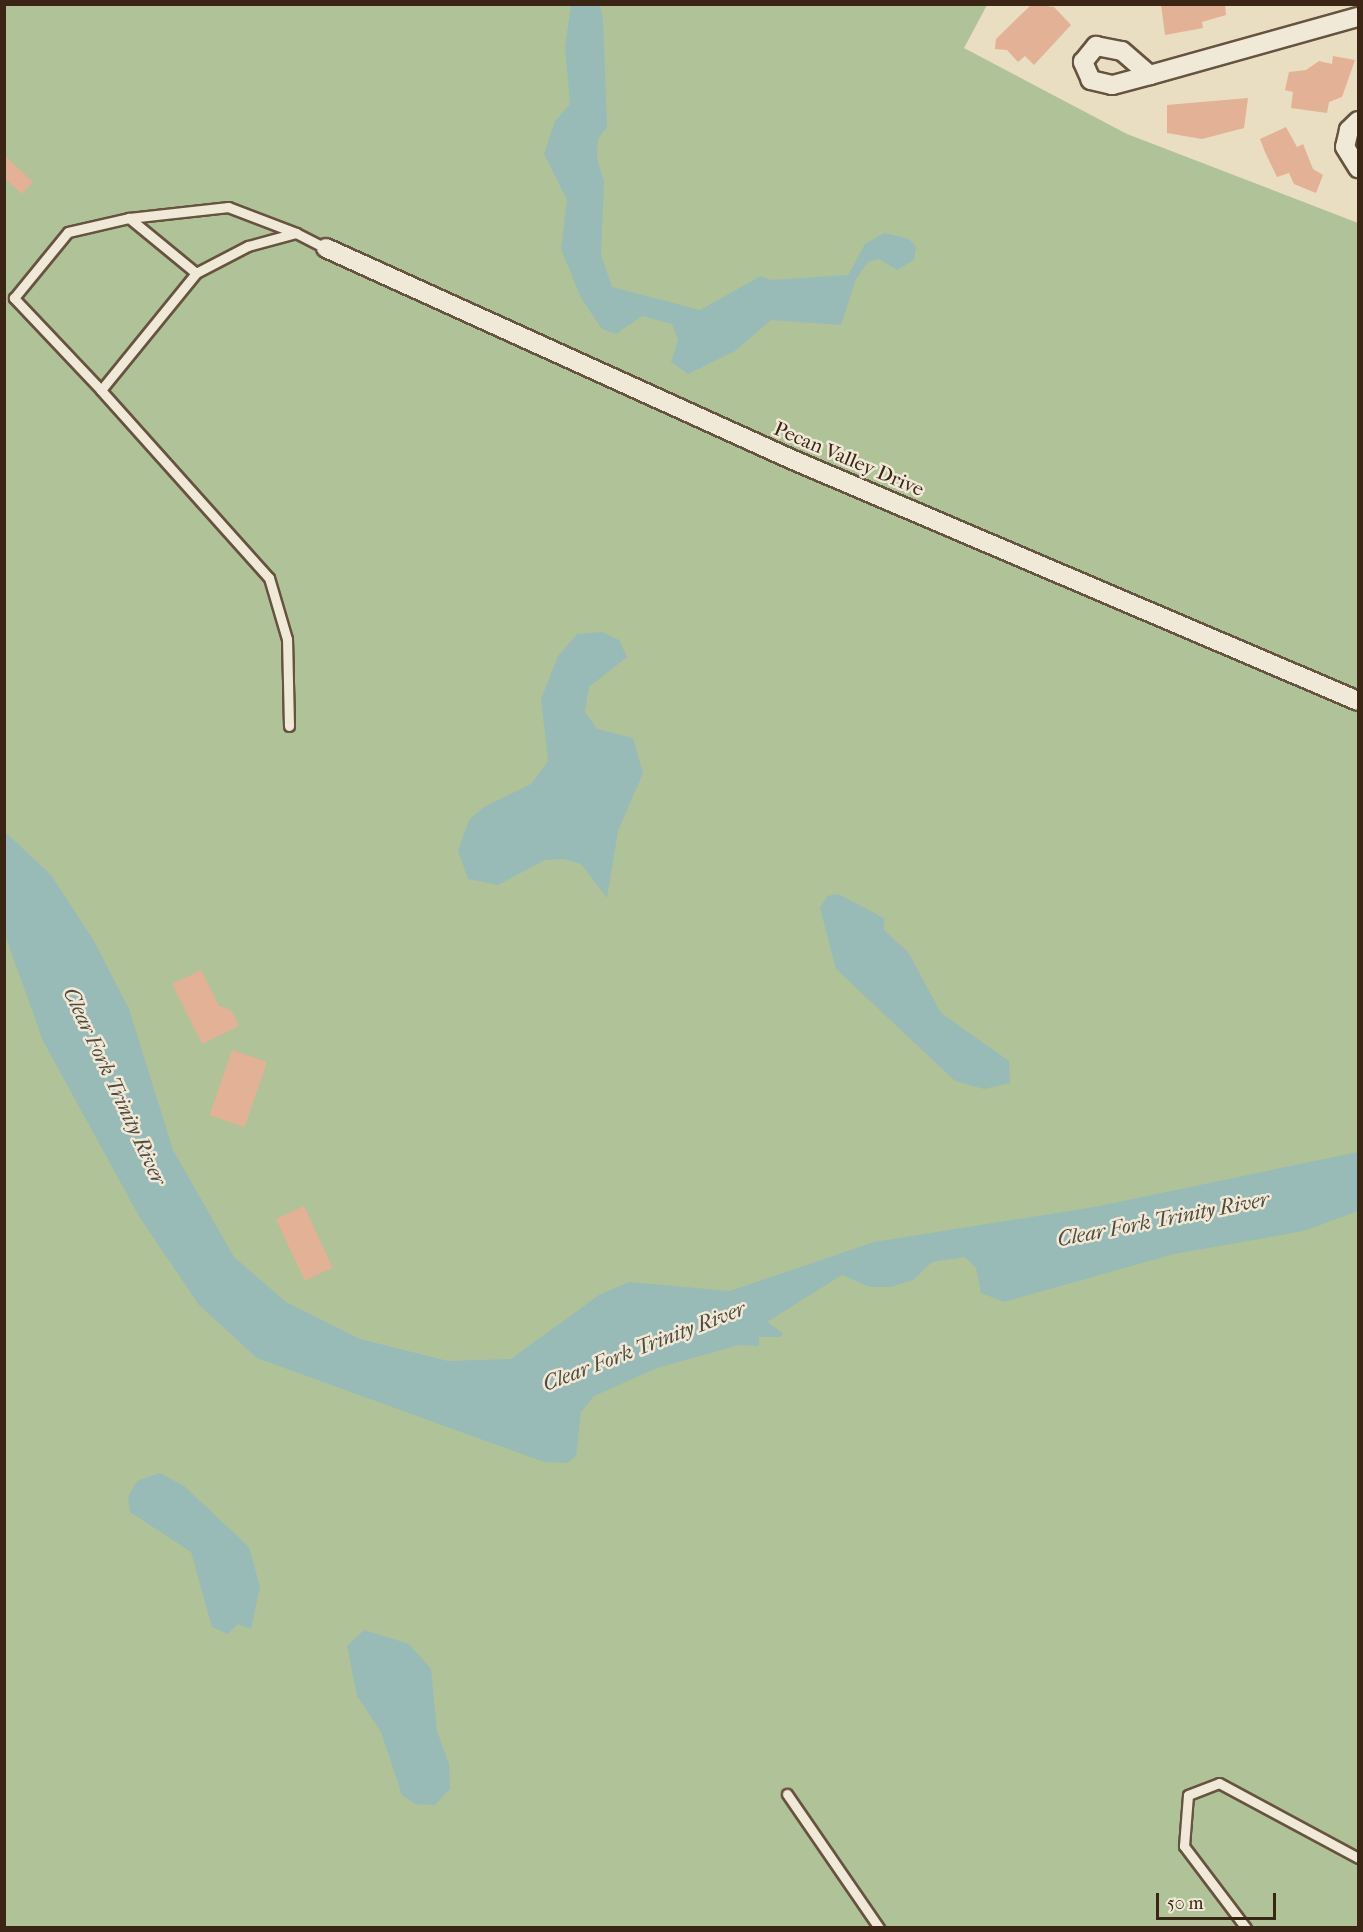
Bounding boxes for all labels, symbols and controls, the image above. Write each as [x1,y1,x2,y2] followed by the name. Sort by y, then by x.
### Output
[770,417,928,501] street label: Pecan Valley Drive
[58,983,172,1189] water label: Clear Fork Trinity River
[1055,1186,1271,1252] water label: Clear Fork Trinity River
[539,1296,749,1396] water label: Clear Fork Trinity River
[1159,1881,1279,1919] scale bar
[1167,1893,1203,1914] text: 50 m

